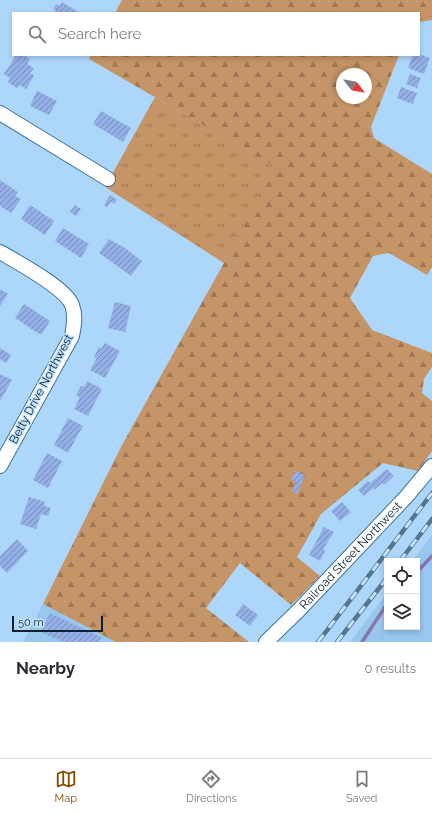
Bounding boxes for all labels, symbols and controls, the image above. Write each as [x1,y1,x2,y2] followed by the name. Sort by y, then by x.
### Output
[12,12,420,56] search box
[26,23,48,45] icon: search
[58,25,141,43] text: Search here
[336,68,372,104] north arrow
[6,332,76,446] street label: Betty Drive Northwest
[296,499,405,612] street label: Railroad Street Northwest
[384,558,420,630] map controls
[384,558,420,594] button: locate
[384,594,420,630] button: layers
[12,614,103,633] scale bar
[18,616,44,629] text: 50 m
[16,658,75,678] text: Nearby
[365,661,416,676] text: 0 results
[55,768,77,805] tab: Map
[186,768,237,805] tab: Directions
[346,768,377,805] tab: Saved

